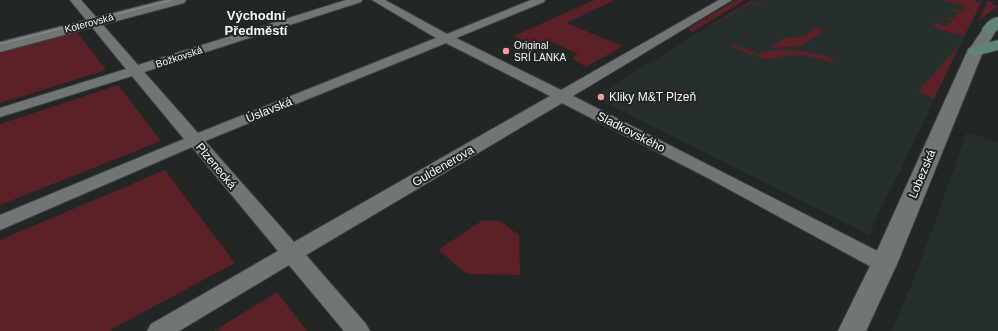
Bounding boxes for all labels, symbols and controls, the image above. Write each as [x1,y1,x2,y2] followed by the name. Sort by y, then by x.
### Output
[225,8,288,38] district label: Východní Předměstí
[63,11,115,35] street label: Koterovská
[514,40,567,63] place label: Original SRÍ LANKA
[154,44,204,70] street label: Božkovská
[501,46,511,56] marker: Original SRÍ LANKA
[609,90,696,104] place label: Kliky M&T Plzeň
[596,92,606,102] marker: Kliky M&T Plzeň
[243,93,294,126] street label: Úslavská
[595,109,668,155] street label: Sladkovského
[193,140,239,192] street label: Plzenecká
[410,143,477,189] street label: Guldenerova
[906,147,939,200] street label: Lobezská

